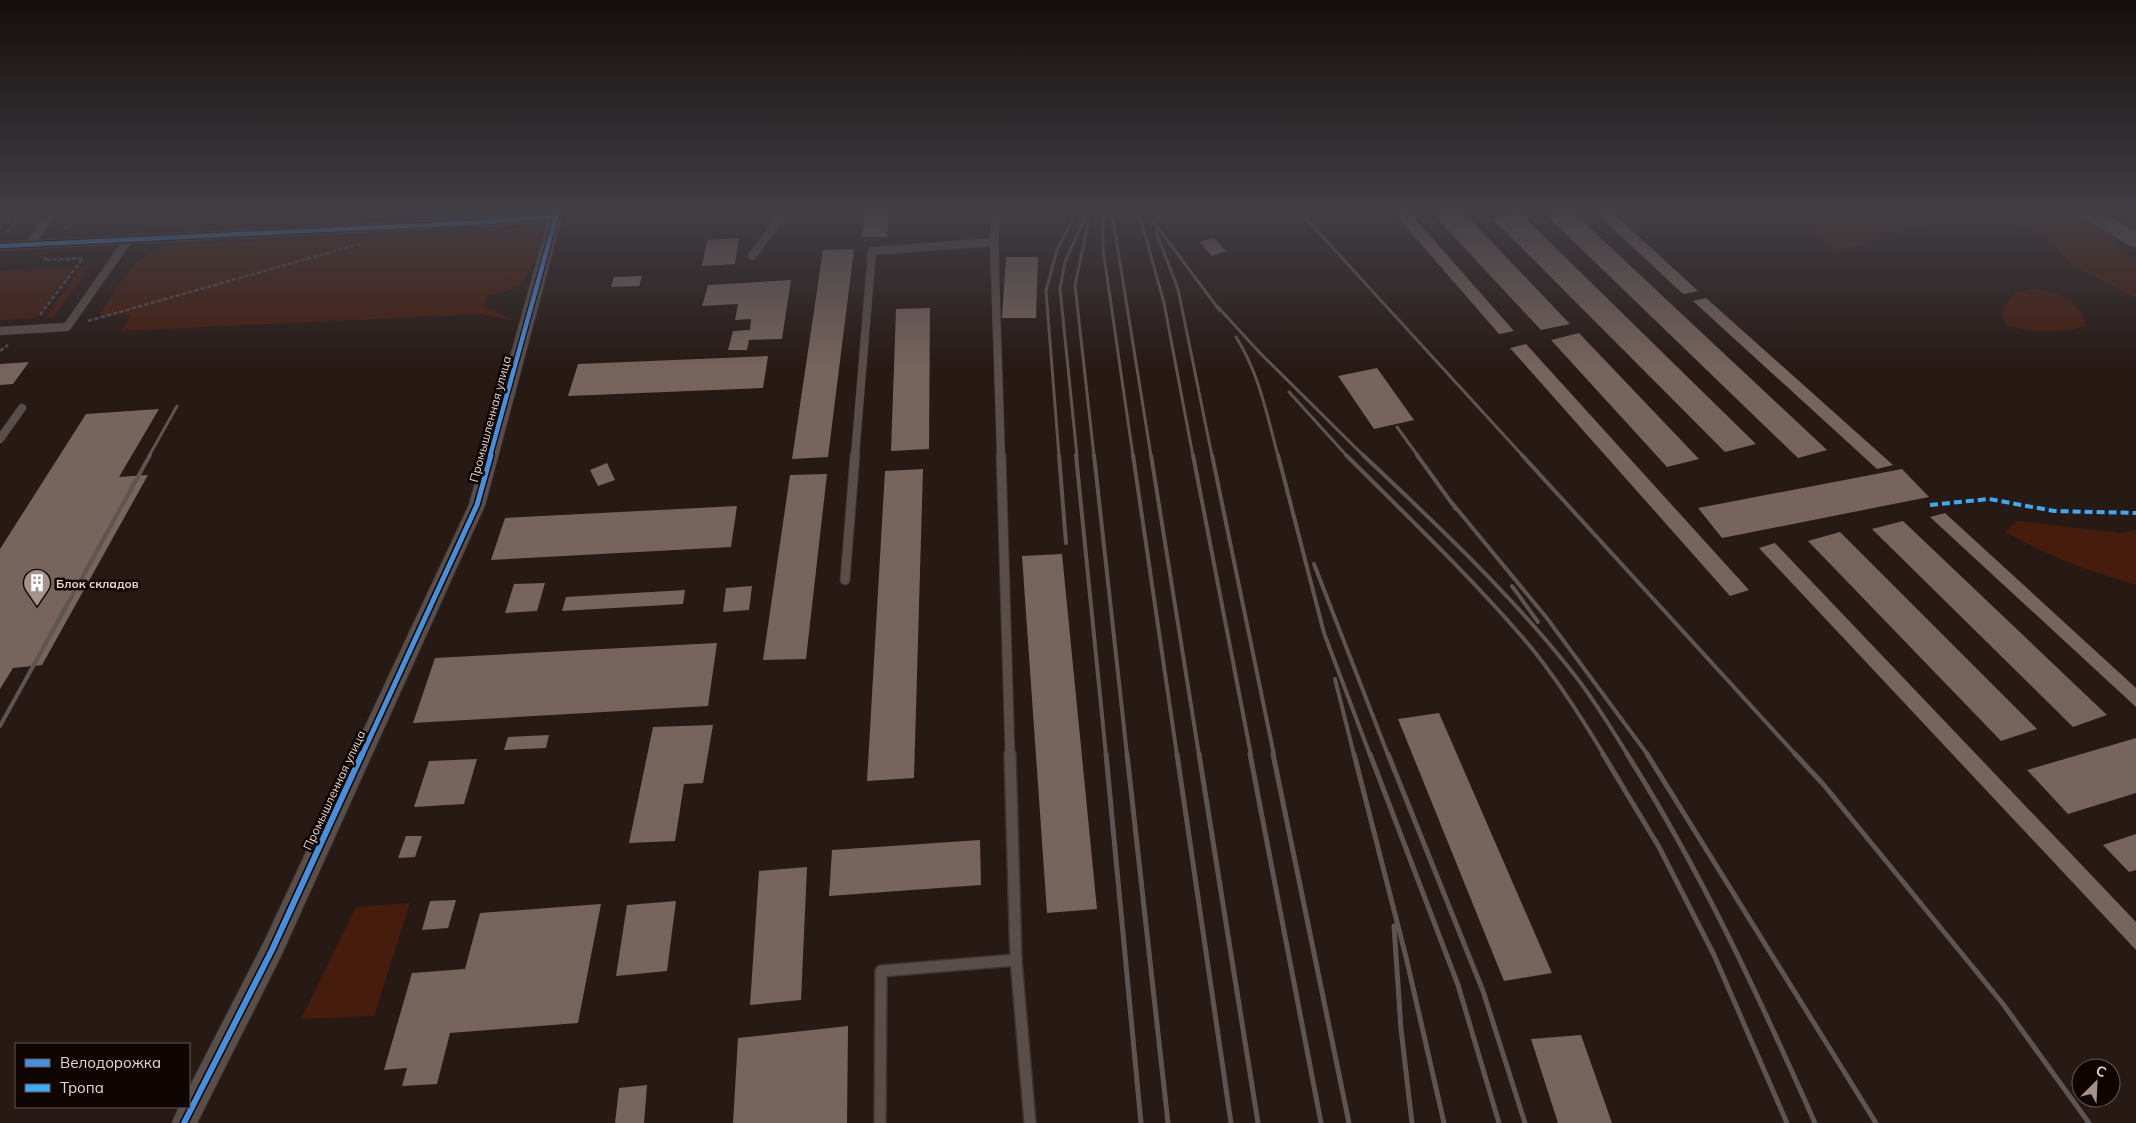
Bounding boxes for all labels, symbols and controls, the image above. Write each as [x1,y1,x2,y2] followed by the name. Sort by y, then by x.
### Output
[466,354,514,484] street label: Промышленная улица
[22,568,52,607] building icon: Блок складов
[56,576,139,591] place label: Блок складов
[300,728,368,852] street label: Промышленная улица
[15,1043,190,1108] legend
[60,1053,161,1072] text: Велодорожка
[2071,1058,2121,1108] north arrow
[2093,1061,2109,1081] text: С
[60,1078,104,1097] text: Тропа

